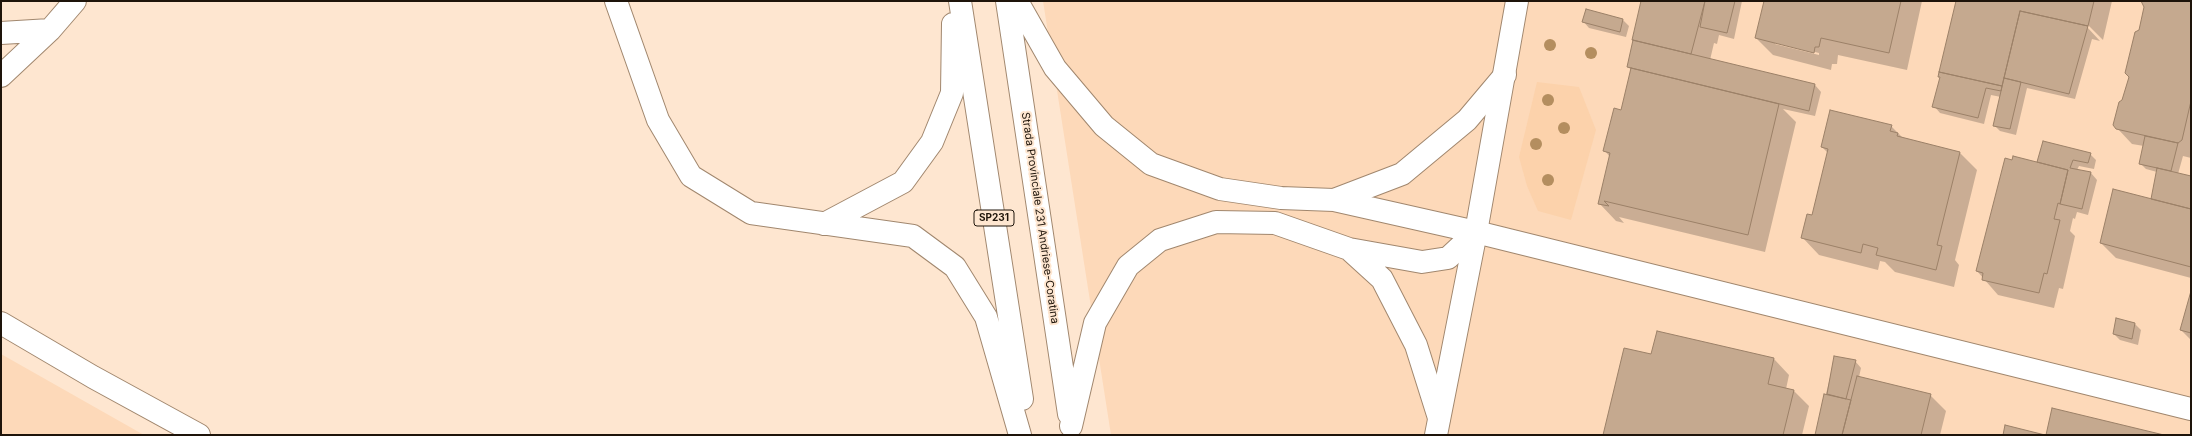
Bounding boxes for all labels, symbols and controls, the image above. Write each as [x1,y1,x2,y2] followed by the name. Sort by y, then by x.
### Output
[1019,111,1061,325] street label: Strada Provinciale 231 Andriese-Coratina
[974,210,1014,226] road number: SP231

